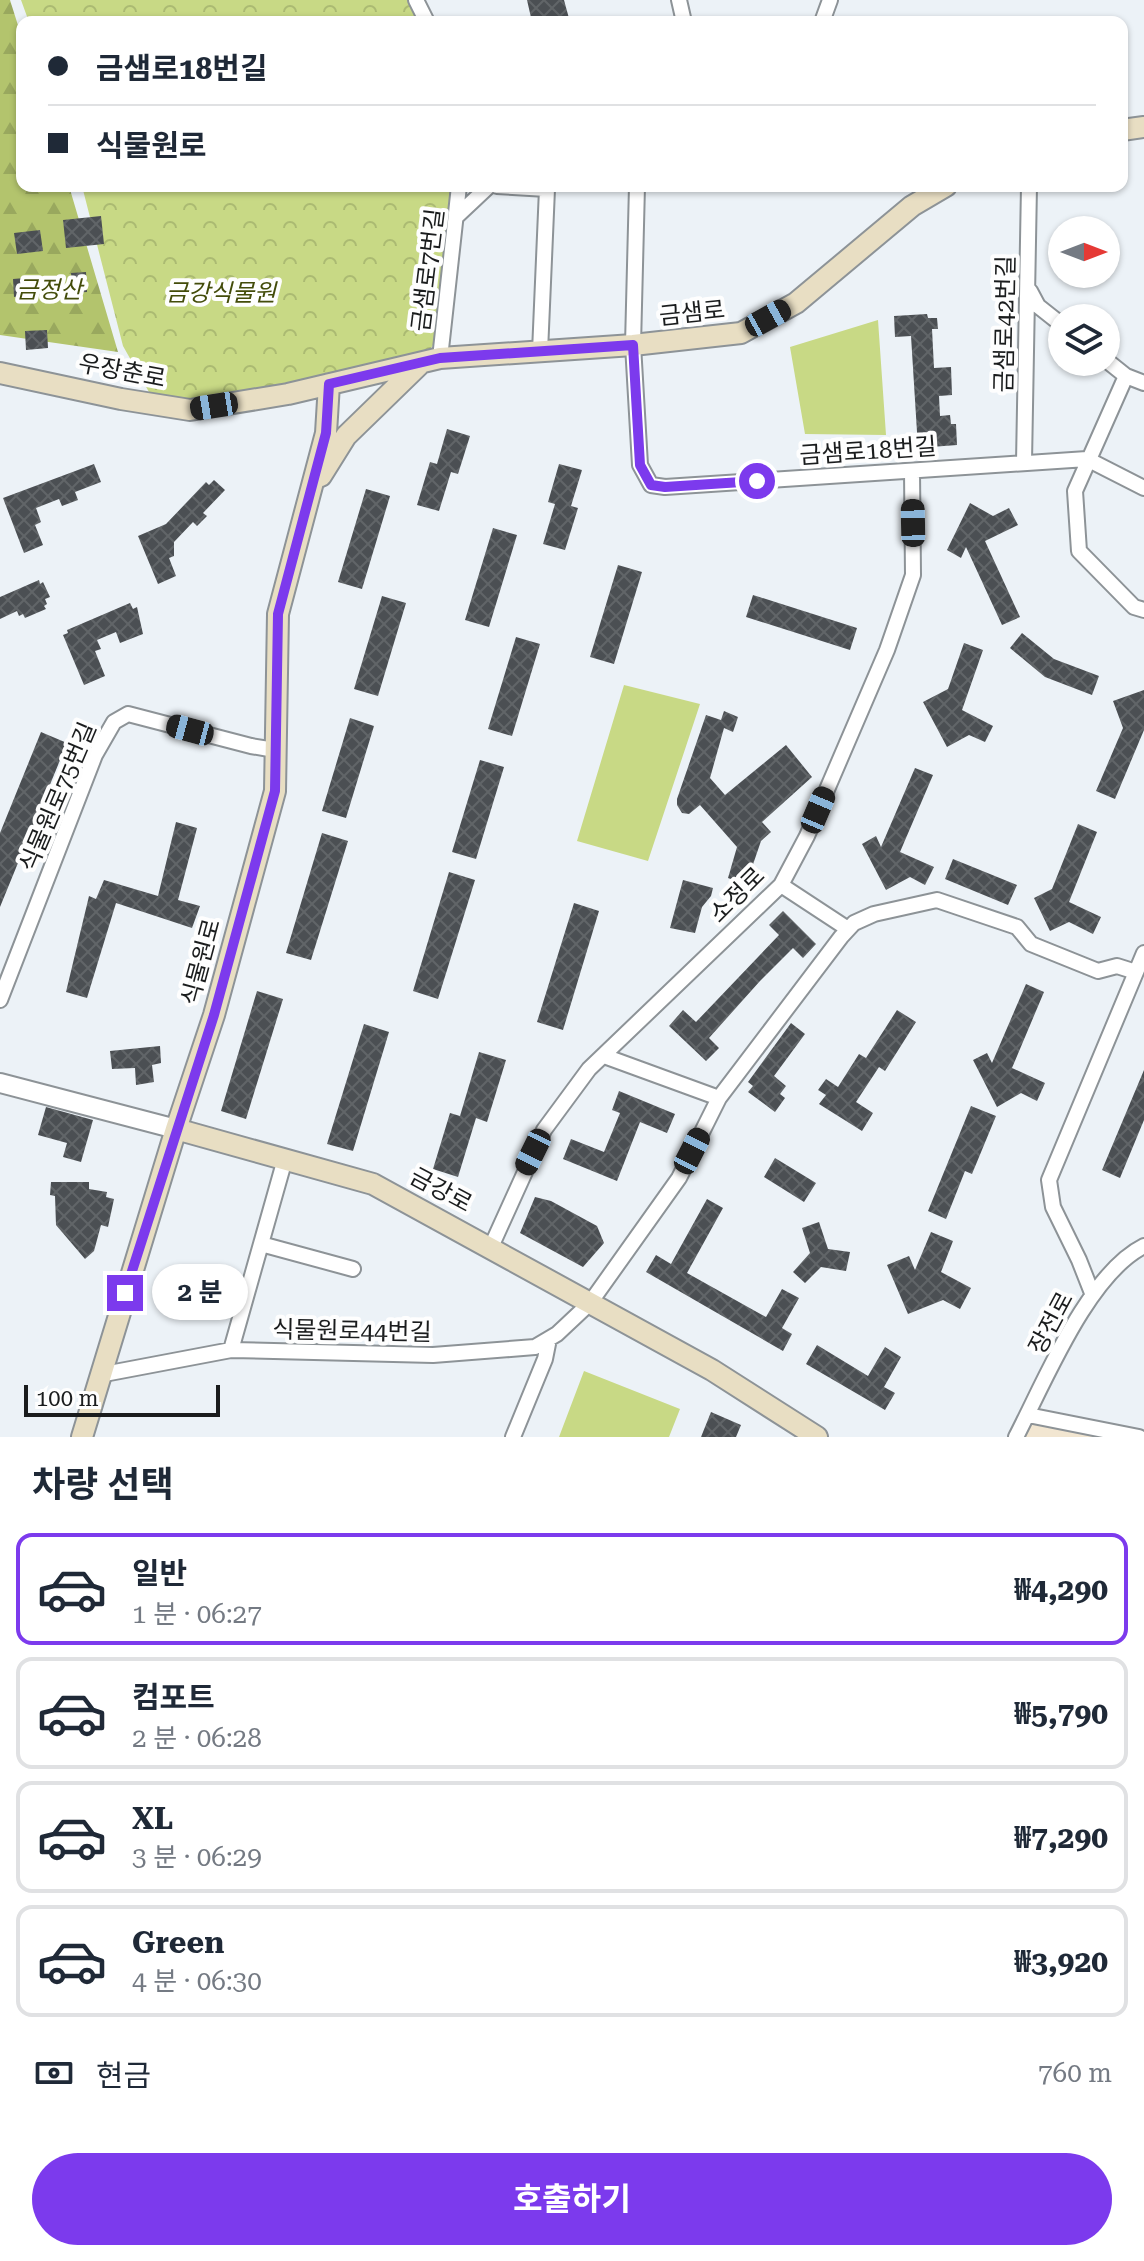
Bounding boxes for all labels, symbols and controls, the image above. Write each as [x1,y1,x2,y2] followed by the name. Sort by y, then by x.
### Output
[96,51,268,86] text: 금샘로18번길
[96,128,206,163] text: 식물원로
[407,207,449,333] street label: 금샘로7번길
[1048,216,1120,288] north arrow
[1048,216,1120,376] map controls
[990,255,1020,393] street label: 금샘로42번길
[16,276,85,304] park label: 금정산
[166,279,278,307] park label: 금강식물원
[658,296,726,330] street label: 금샘로
[741,296,795,340] car
[1048,304,1120,376] button: layers
[76,349,168,393] street label: 우장춘로
[188,390,240,422] car
[799,432,937,470] street label: 금샘로18번길
[739,463,775,499] route start
[901,499,925,547] car
[164,712,216,748] car
[14,718,102,876] street label: 식물원로75번길
[798,783,838,837] car
[704,862,770,928] street label: 소정로
[176,916,226,1008] street label: 식물원로
[670,1124,714,1178] car
[512,1125,554,1179] car
[405,1162,477,1218] street label: 금강로
[153,1265,249,1321] callout: 2 분
[107,1275,143,1311] route end
[177,1277,223,1307] text: 2 분
[1023,1287,1079,1359] street label: 장전로
[272,1316,432,1346] street label: 식물원로44번길
[24,1381,220,1417] scale bar
[36,1386,99,1411] text: 100 m
[32,1464,174,1506] text: 차량 선택
[36,1553,108,1625] icon: car
[132,1556,187,1591] text: 일반
[1014,1572,1108,1607] text: ₩4,290
[132,1599,262,1629] text: 1 분 · 06:27
[36,1677,108,1749] icon: car
[132,1680,215,1715] text: 컴포트
[1014,1696,1108,1731] text: ₩5,790
[132,1723,262,1753] text: 2 분 · 06:28
[36,1801,108,1873] icon: car
[132,1801,173,1836] text: XL
[1014,1820,1108,1855] text: ₩7,290
[132,1842,262,1872] text: 3 분 · 06:29
[36,1925,108,1997] icon: car
[132,1925,224,1960] text: Green
[1014,1944,1108,1979] text: ₩3,920
[132,1966,262,1996] text: 4 분 · 06:30
[32,2051,76,2095] icon: cash
[96,2058,151,2093] text: 현금
[1038,2058,1112,2088] text: 760 m
[32,2153,1112,2245] button: 호출하기

